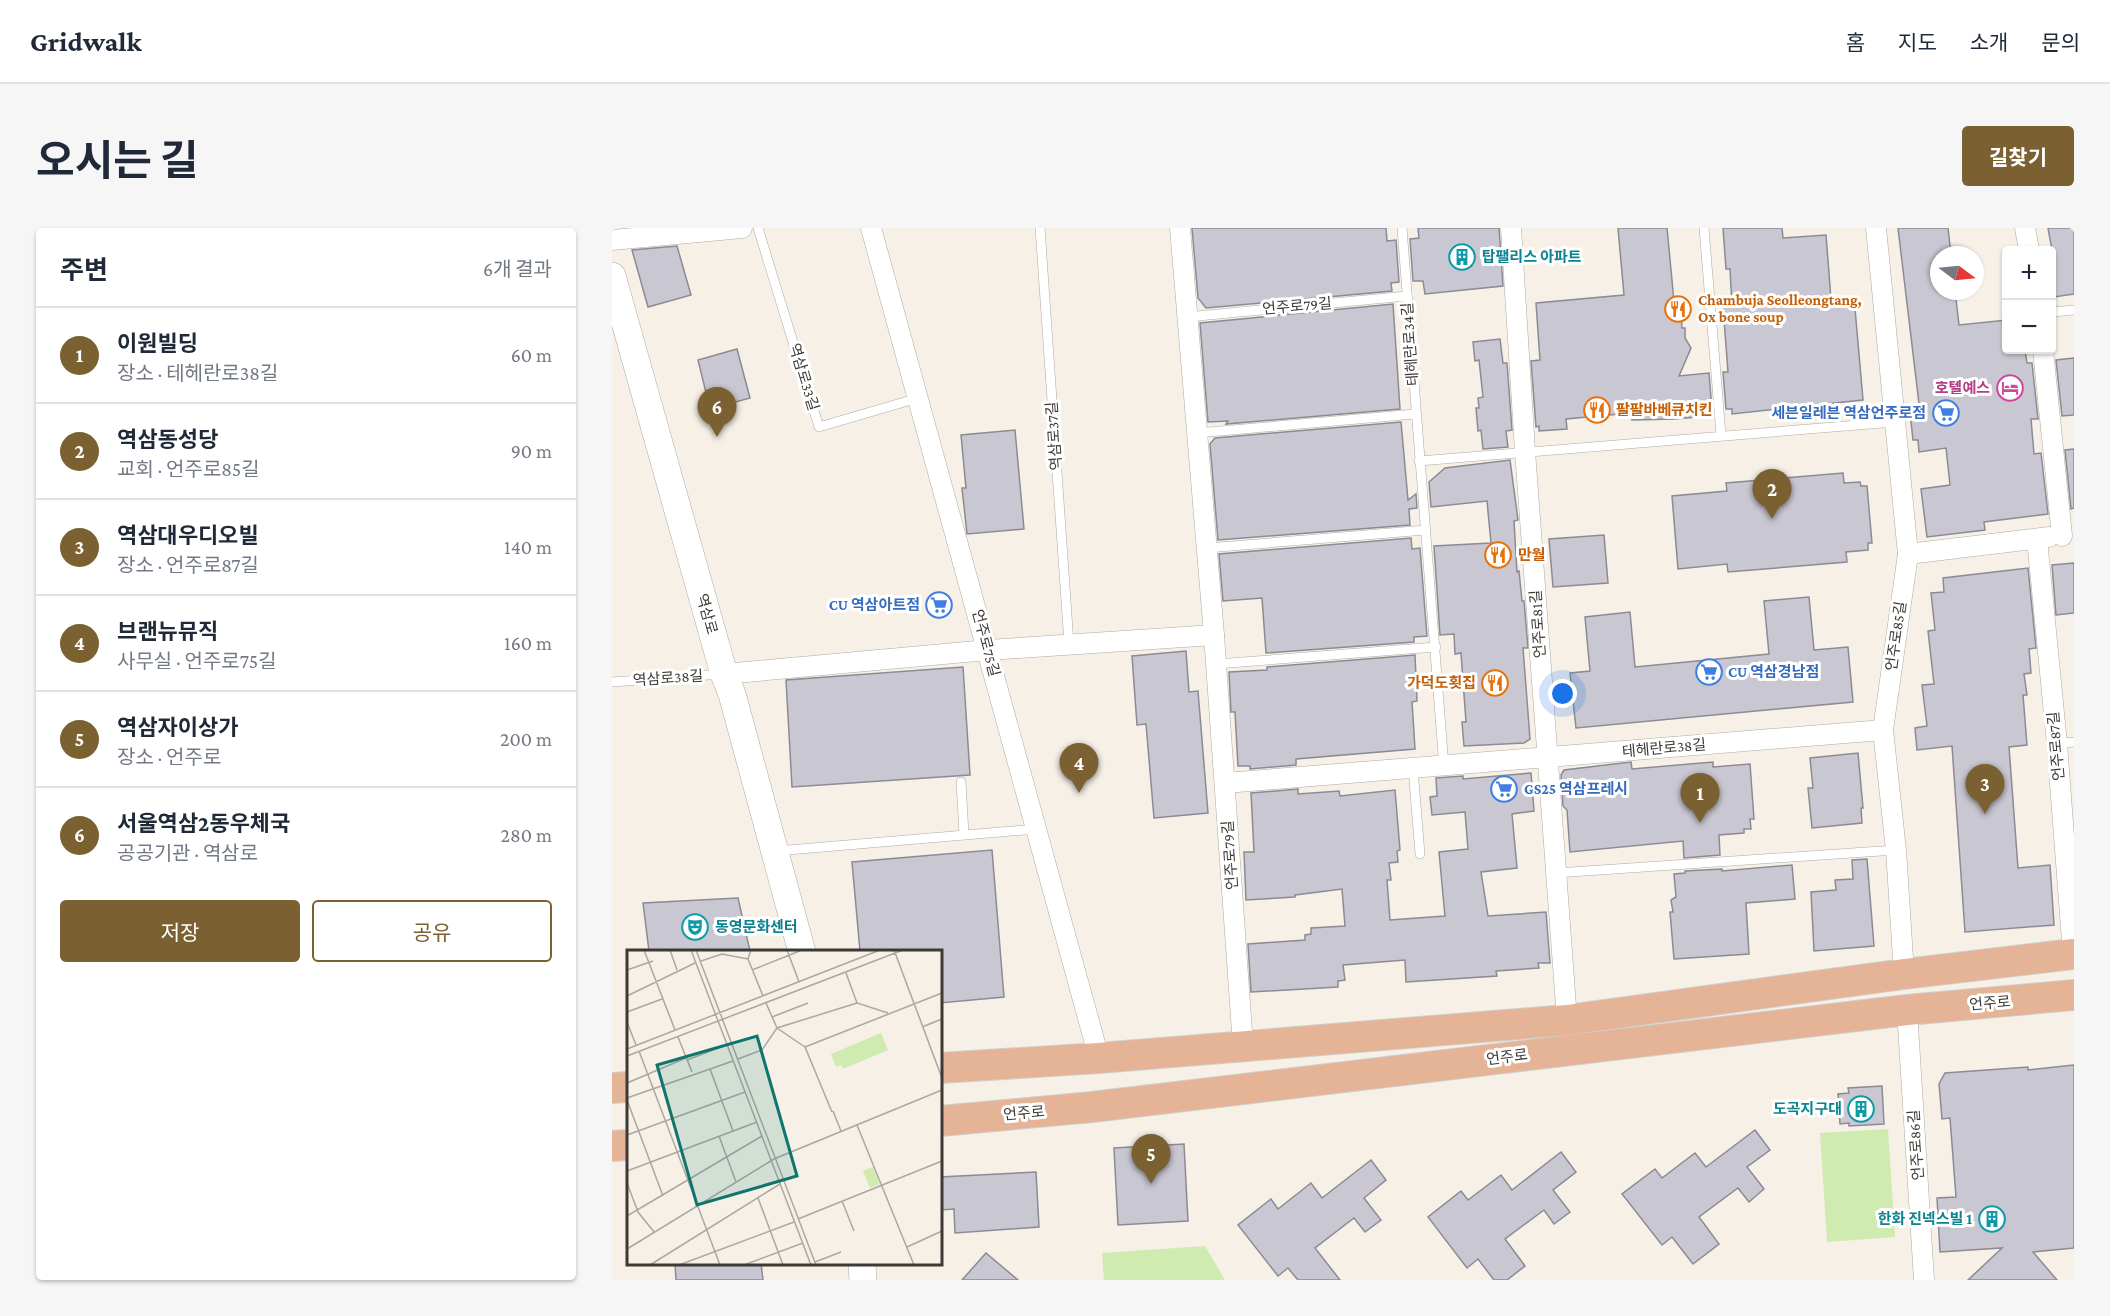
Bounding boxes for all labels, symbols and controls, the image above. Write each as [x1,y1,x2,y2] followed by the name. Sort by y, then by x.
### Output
[30,26,142,57] text: Gridwalk
[1846,31,1865,55] text: 홈
[1898,31,1937,55] text: 지도
[1970,31,2008,55] text: 소개
[2041,31,2080,55] text: 문의
[1962,126,2074,186] button: 길찾기
[36,137,199,184] text: 오시는 길
[1447,242,1477,272] building icon: 탑팰리스 아파트
[1930,246,1984,300] north arrow
[2002,246,2056,354] map controls
[2002,246,2056,300] button: +
[1482,249,1582,265] place label: 탑팰리스 아파트
[60,256,108,285] text: 주변
[483,258,552,280] text: 6개 결과
[1698,292,1862,325] place label: Chambuja Seolleongtang, Ox bone soup
[1663,294,1693,324] restaurant icon: Chambuja Seolleongtang, Ox bone soup
[1262,295,1332,317] street label: 언주로79길
[2002,300,2056,354] button: −
[1399,302,1421,386] street label: 테헤란로34길
[117,331,198,356] text: 이원빌딩
[786,341,822,413] street label: 역삼로33길
[76,344,83,366] text: 1
[511,344,552,366] text: 60 m
[117,362,278,384] text: 장소 · 테헤란로38길
[1995,373,2025,403] hotel icon: 호텔예스
[1935,380,1990,396] place label: 호텔예스
[698,388,736,437] pin: 6
[1582,395,1612,425] restaurant icon: 팔팔바베큐치킨
[1931,398,1961,428] supermarket icon: 세븐일레븐 역삼언주로점
[1044,401,1064,471] street label: 역삼로37길
[1616,402,1713,418] place label: 팔팔바베큐치킨
[1771,405,1926,421] place label: 세븐일레븐 역삼언주로점
[117,427,218,452] text: 역삼동성당
[74,440,85,462] text: 2
[511,440,552,462] text: 90 m
[117,458,260,480] text: 교회 · 언주로85길
[1752,470,1792,519] pin: 2
[117,523,259,548] text: 역삼대우디오빌
[75,536,84,558] text: 3
[504,536,552,558] text: 140 m
[1483,540,1513,570] restaurant icon: 만월
[1518,547,1546,563] place label: 만월
[117,554,259,576] text: 장소 · 언주로87길
[1528,589,1548,659] street label: 언주로81길
[924,590,954,620] supermarket icon: CU 역삼아트점
[694,592,720,636] street label: 역삼로
[829,597,920,613] place label: CU 역삼아트점
[1883,600,1909,672] street label: 언주로85길
[969,608,1003,678] street label: 언주로75길
[117,619,218,644] text: 브랜뉴뮤직
[74,632,85,654] text: 4
[504,632,552,654] text: 160 m
[117,650,277,672] text: 사무실 · 언주로75길
[1694,657,1724,687] supermarket icon: CU 역삼경남점
[1728,664,1819,680] place label: CU 역삼경남점
[632,668,704,688] street label: 역삼로38길
[1480,668,1510,698] restaurant icon: 가덕도횟집
[1407,674,1476,691] place label: 가덕도횟집
[1548,679,1577,708] your location
[2045,711,2067,781] street label: 언주로87길
[117,715,238,740] text: 역삼자이상가
[75,728,84,750] text: 5
[500,728,552,750] text: 200 m
[1621,736,1707,760] street label: 테헤란로38길
[1060,744,1098,793] pin: 4
[117,746,221,768] text: 장소 · 언주로
[1966,764,2004,814] pin: 3
[1489,774,1519,804] supermarket icon: GS25 역삼프레시
[1680,774,1720,823] pin: 1
[1524,781,1628,797] place label: GS25 역삼프레시
[117,811,290,836] text: 서울역삼2동우체국
[1220,820,1240,890] street label: 언주로79길
[74,824,85,846] text: 6
[501,824,552,846] text: 280 m
[117,842,258,864] text: 공공기관 · 역삼로
[60,900,300,962] button: 저장
[312,900,552,962] button: 공유
[680,912,710,942] theatre icon: 동영문화센터
[715,919,798,935] place label: 동영문화센터
[627,950,942,1265] inset map
[1969,993,2011,1013] street label: 언주로
[1485,1047,1529,1067] street label: 언주로
[1846,1094,1876,1124] building icon: 도곡지구대
[1773,1101,1842,1117] place label: 도곡지구대
[1003,1103,1045,1123] street label: 언주로
[1906,1109,1926,1181] street label: 언주로86길
[1132,1134,1170,1184] pin: 5
[1977,1204,2007,1234] building icon: 한화 진넥스빌 1
[1878,1211,1972,1227] place label: 한화 진넥스빌 1

